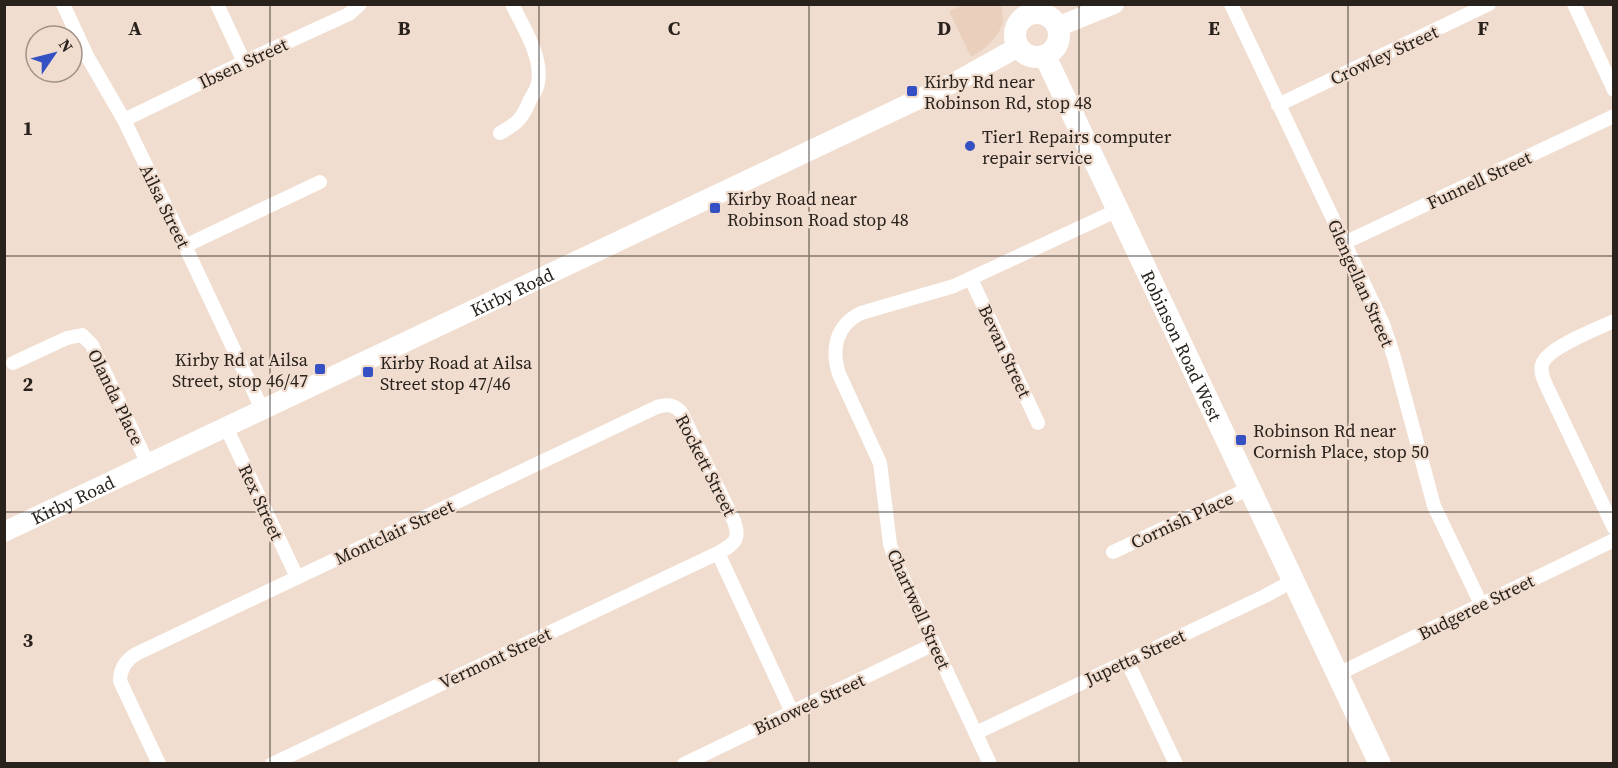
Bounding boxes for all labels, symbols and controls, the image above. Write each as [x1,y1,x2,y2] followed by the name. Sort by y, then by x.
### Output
[128,14,142,42] text: A
[397,14,411,42] text: B
[668,14,680,42] text: C
[937,14,951,42] text: D
[1208,14,1220,42] text: E
[1477,14,1489,42] text: F
[1326,19,1442,91] street label: Crowley Street
[24,24,84,84] north arrow
[194,31,292,95] street label: Ibsen Street
[54,34,79,57] text: N
[924,69,1092,115] place label: Kirby Rd near Robinson Rd, stop 48
[905,84,919,98] marker: Kirby Rd near Robinson Rd, stop 48
[23,114,33,142] text: 1
[982,124,1172,170] place label: Tier1 Repairs computer repair service
[963,139,977,153] marker: Tier1 Repairs computer repair service
[1423,145,1536,215] street label: Funnell Street
[134,160,196,252] street label: Ailsa Street
[727,186,909,232] place label: Kirby Road near Robinson Road stop 48
[708,201,722,215] marker: Kirby Road near Robinson Road stop 48
[1322,215,1400,351] street label: Glengellan Street
[466,261,558,322] street label: Kirby Road
[1135,266,1228,425] street label: Robinson Road West
[973,300,1037,402] street label: Bevan Street
[82,345,150,449] street label: Olanda Place
[172,347,309,393] place label: Kirby Rd at Ailsa Street, stop 46/47
[380,350,533,396] place label: Kirby Road at Ailsa Street stop 47/46
[313,362,327,376] marker: Kirby Rd at Ailsa Street, stop 46/47
[361,365,375,379] marker: Kirby Road at Ailsa Street stop 47/46
[23,370,34,398] text: 2
[670,410,742,520] street label: Rockett Street
[1253,418,1429,464] place label: Robinson Rd near Cornish Place, stop 50
[1234,433,1248,447] marker: Robinson Rd near Cornish Place, stop 50
[233,460,289,544] street label: Rex Street
[27,469,118,530] street label: Kirby Road
[1127,485,1237,555] street label: Cornish Place
[330,493,458,571] street label: Montclair Street
[881,545,957,673] street label: Chartwell Street
[1414,568,1538,646] street label: Budgeree Street
[435,621,555,695] street label: Vermont Street
[1080,623,1189,692] street label: Jupetta Street
[23,626,34,654] text: 3
[749,667,869,741] street label: Binowee Street

